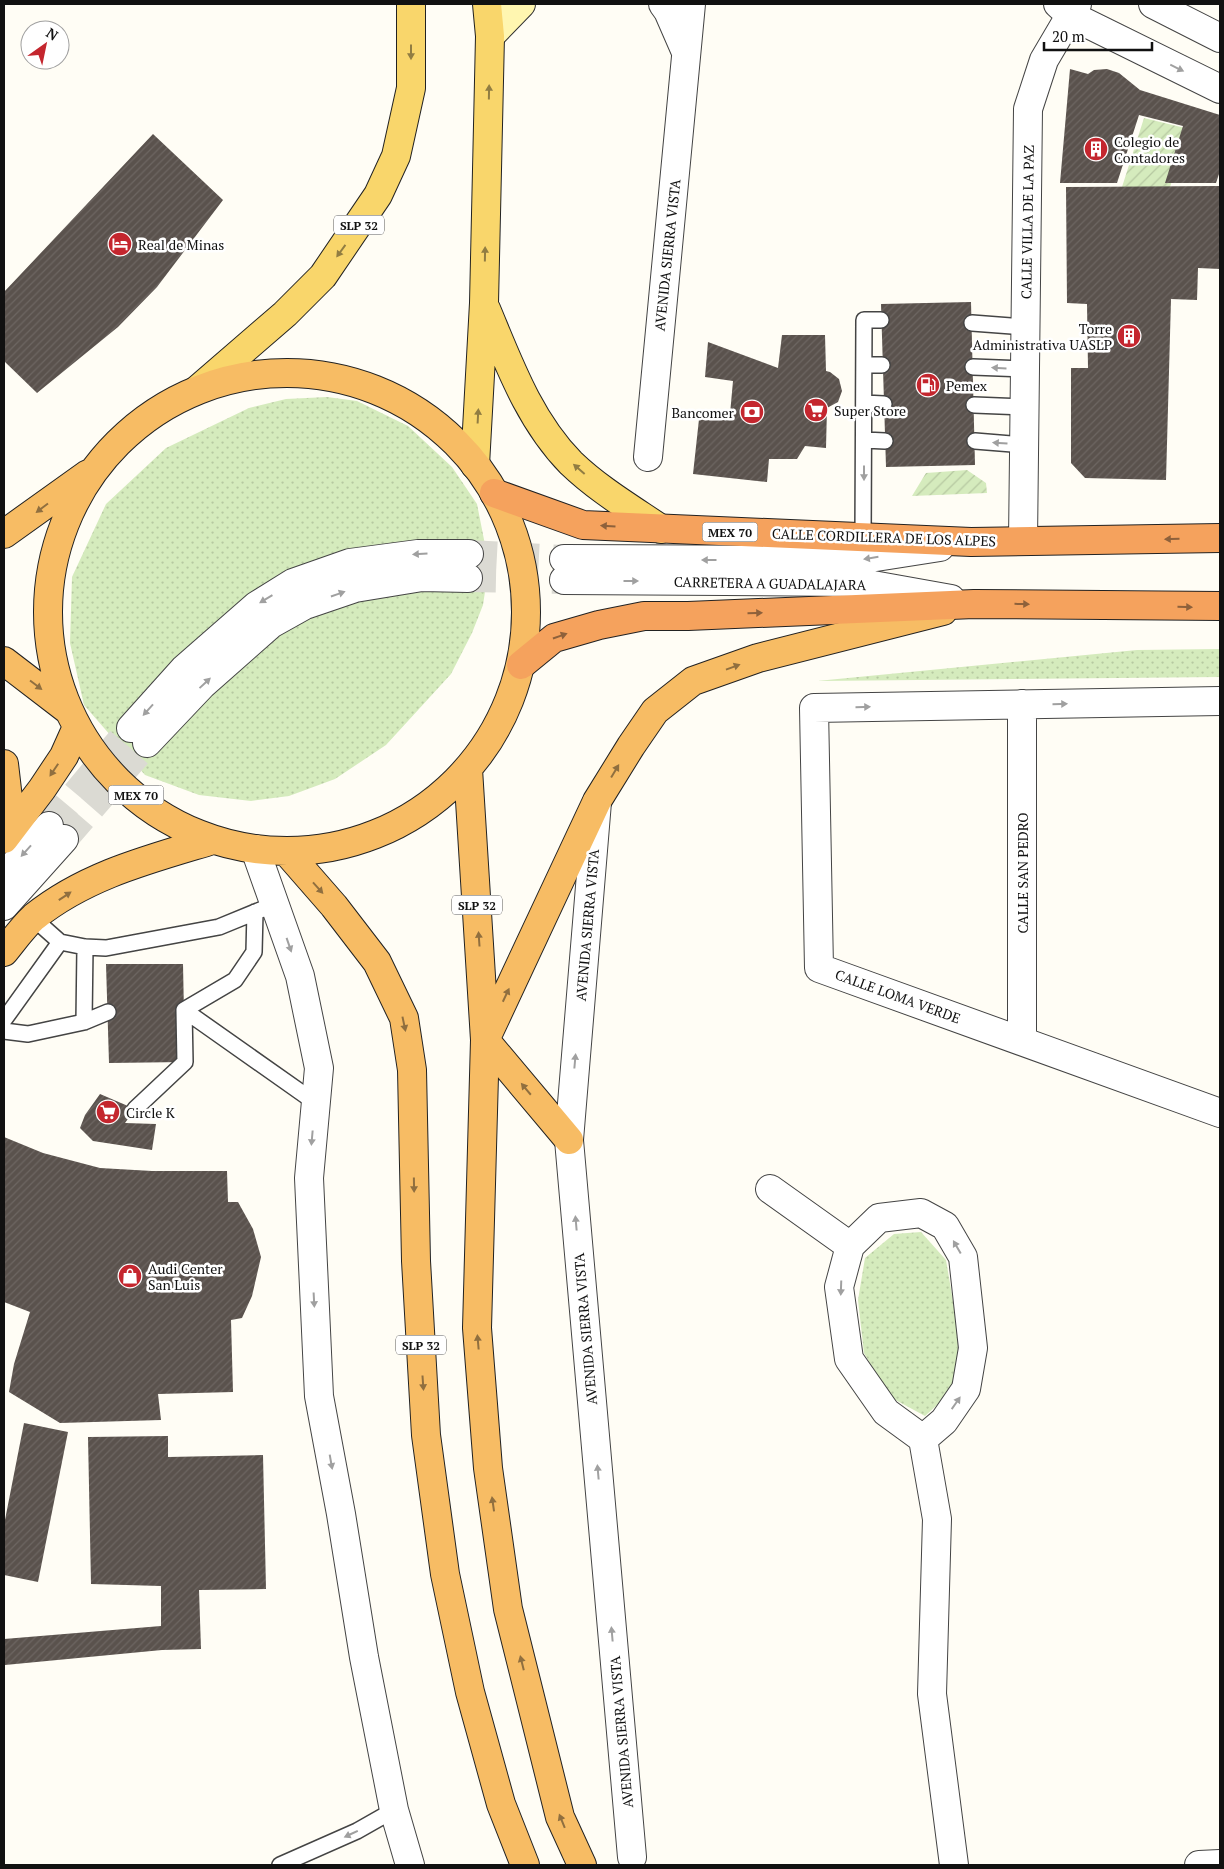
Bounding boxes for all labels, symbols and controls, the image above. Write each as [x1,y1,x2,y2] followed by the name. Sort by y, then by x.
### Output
[20,20,70,70] north arrow
[1044,20,1152,52] scale bar
[43,23,62,45] text: N
[1052,26,1085,46] text: 20 m
[407,45,415,61] one-way arrow
[1170,64,1184,72] one-way arrow
[485,83,493,99] one-way arrow
[1114,132,1185,167] place label: Colegio de Contadores
[1083,136,1109,162] building icon: Colegio de Contadores
[1016,145,1038,299] street label: CALLE VILLA DE LA PAZ
[650,178,684,332] street label: AVENIDA SIERRA VISTA
[334,216,384,234] road number: SLP 32
[107,231,133,257] hotel icon: Real de Minas
[138,235,224,254] place label: Real de Minas
[336,244,346,258] one-way arrow
[481,246,489,262] one-way arrow
[973,319,1112,354] place label: Torre Administrativa UASLP
[1116,323,1142,349] building icon: Torre Administrativa UASLP
[991,364,1007,372] one-way arrow
[915,372,941,398] fuel station icon: Pemex
[946,376,988,395] place label: Pemex
[803,397,829,423] supermarket icon: Super Store
[739,399,765,425] bank icon: Bancomer
[834,401,906,420] place label: Super Store
[671,403,735,422] place label: Bancomer
[474,408,482,424] one-way arrow
[991,439,1007,447] one-way arrow
[573,464,586,475] one-way arrow
[859,466,867,482] one-way arrow
[35,503,49,513] one-way arrow
[599,521,615,529] one-way arrow
[702,522,758,542] road number: MEX 70
[772,524,996,550] street label: CALLE CORDILLERA DE LOS ALPES
[1163,535,1179,543] one-way arrow
[412,551,428,559] one-way arrow
[700,555,716,563] one-way arrow
[863,555,879,563] one-way arrow
[674,572,867,594] street label: CARRETERA A GUADALAJARA
[623,577,639,585] one-way arrow
[331,590,346,597] one-way arrow
[260,595,273,604] one-way arrow
[1015,600,1031,608] one-way arrow
[1177,603,1193,611] one-way arrow
[748,609,764,617] one-way arrow
[553,632,568,640] one-way arrow
[726,663,741,671] one-way arrow
[199,677,211,689] one-way arrow
[29,680,42,691] one-way arrow
[1052,699,1068,707] one-way arrow
[142,703,154,715] one-way arrow
[855,703,871,711] one-way arrow
[49,763,59,777] one-way arrow
[611,764,620,777] one-way arrow
[108,786,164,804] road number: MEX 70
[1013,812,1032,934] street label: CALLE SAN PEDRO
[20,844,32,856] one-way arrow
[571,848,603,1002] street label: AVENIDA SIERRA VISTA
[312,881,324,893] one-way arrow
[58,891,72,901] one-way arrow
[452,896,502,914] road number: SLP 32
[474,930,482,946] one-way arrow
[285,938,293,953] one-way arrow
[833,964,963,1028] street label: CALLE LOMA VERDE
[502,988,510,1003] one-way arrow
[401,1016,409,1032] one-way arrow
[572,1053,580,1069] one-way arrow
[521,1083,532,1096] one-way arrow
[95,1099,121,1125] supermarket icon: Circle K
[126,1103,176,1122] place label: Circle K
[308,1131,316,1147] one-way arrow
[410,1178,418,1194] one-way arrow
[572,1215,580,1231] one-way arrow
[953,1240,962,1253] one-way arrow
[569,1252,601,1406] street label: AVENIDA SIERRA VISTA
[148,1259,223,1294] place label: Audi Center San Luis
[117,1263,143,1289] shop icon: Audi Center San Luis
[837,1280,845,1296] one-way arrow
[311,1293,319,1309] one-way arrow
[474,1334,482,1350] one-way arrow
[396,1336,446,1354] road number: SLP 32
[420,1375,428,1391] one-way arrow
[951,1397,961,1410] one-way arrow
[327,1454,335,1469] one-way arrow
[594,1464,602,1480] one-way arrow
[489,1495,497,1511] one-way arrow
[608,1626,616,1642] one-way arrow
[605,1655,637,1809] street label: AVENIDA SIERRA VISTA
[518,1656,526,1671] one-way arrow
[557,1814,565,1828] one-way arrow
[344,1830,358,1838] one-way arrow

